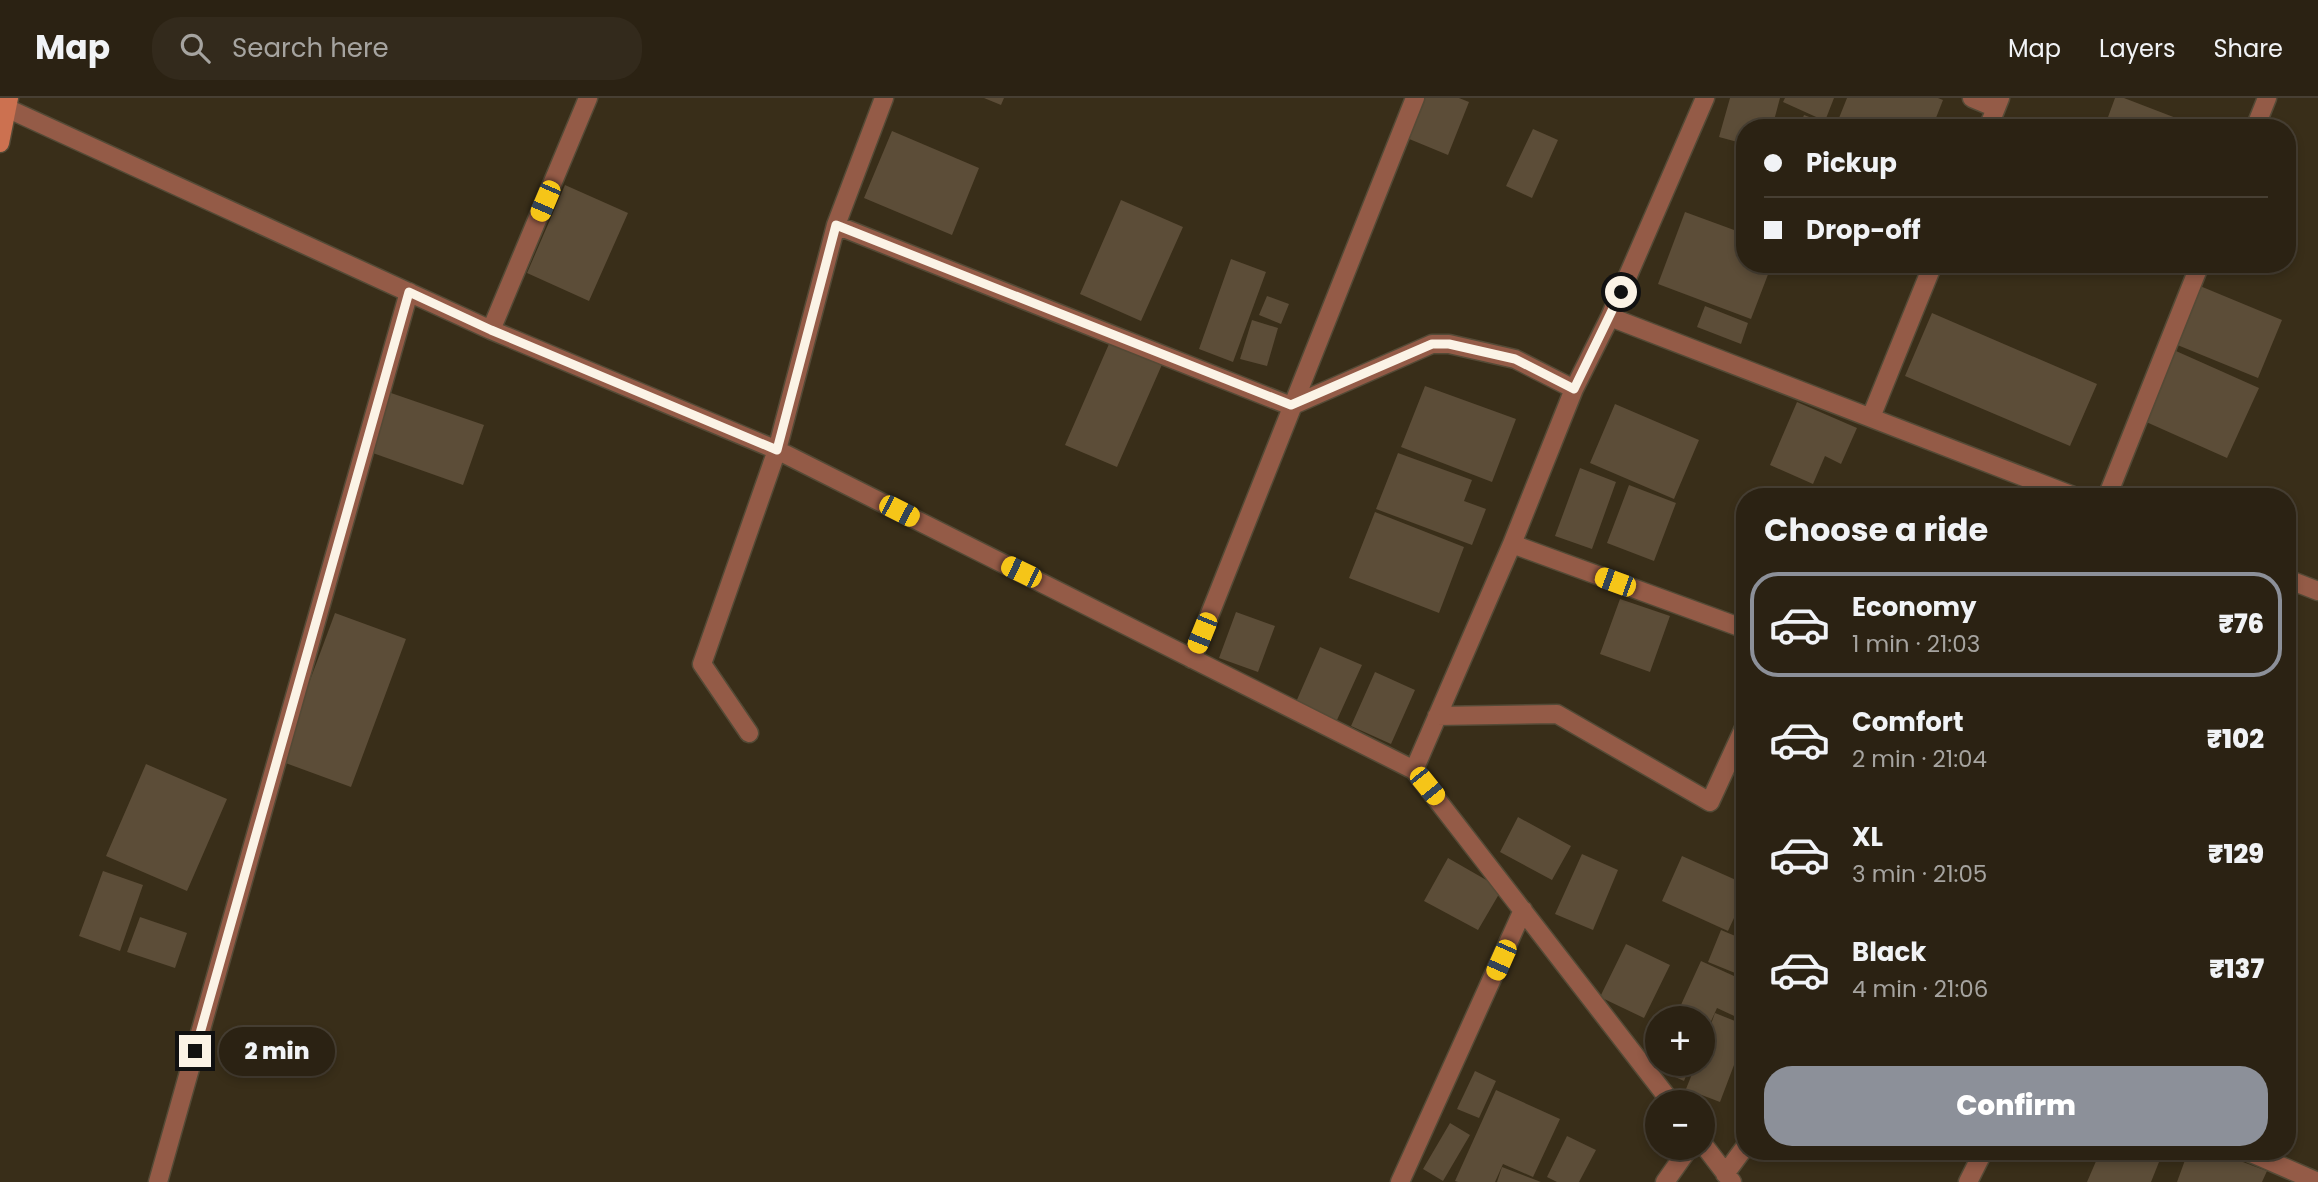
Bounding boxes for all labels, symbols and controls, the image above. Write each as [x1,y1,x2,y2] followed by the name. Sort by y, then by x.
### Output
[152,17,642,80] search box
[35,24,110,71] text: Map
[176,29,214,67] icon: search
[232,30,389,66] text: Search here
[2008,32,2061,65] text: Map
[2099,32,2175,65] text: Layers
[2213,32,2283,65] text: Share
[1806,145,1897,181] text: Pickup
[528,178,563,224] car
[1806,212,1921,248] text: Drop-off
[1605,276,1637,308] route start
[876,492,923,530] car
[1764,507,1988,552] text: Choose a ride
[998,553,1045,591] car
[1592,565,1639,599] car
[1852,589,1976,625] text: Economy
[1768,593,1831,656] icon: car
[2219,606,2264,642] text: ₹76
[1185,610,1220,656] car
[1852,628,1980,660] text: 1 min · 21:03
[1852,704,1964,740] text: Comfort
[1768,708,1831,771] icon: car
[2207,721,2264,757] text: ₹102
[1852,743,1987,775] text: 2 min · 21:04
[1406,763,1449,809] car
[1852,819,1883,855] text: XL
[1768,823,1831,886] icon: car
[2208,836,2264,872] text: ₹129
[1852,858,1987,890] text: 3 min · 21:05
[1852,934,1926,970] text: Black
[1483,937,1520,983] car
[1768,938,1831,1001] icon: car
[2209,951,2264,987] text: ₹137
[1852,973,1988,1005] text: 4 min · 21:06
[1645,1006,1715,1160] map controls
[1645,1006,1715,1076] button: +
[220,1026,335,1076] callout: 2 min
[179,1035,211,1067] route end
[245,1035,309,1067] text: 2 min
[1764,1066,2268,1146] button: Confirm
[1645,1090,1715,1160] button: −

